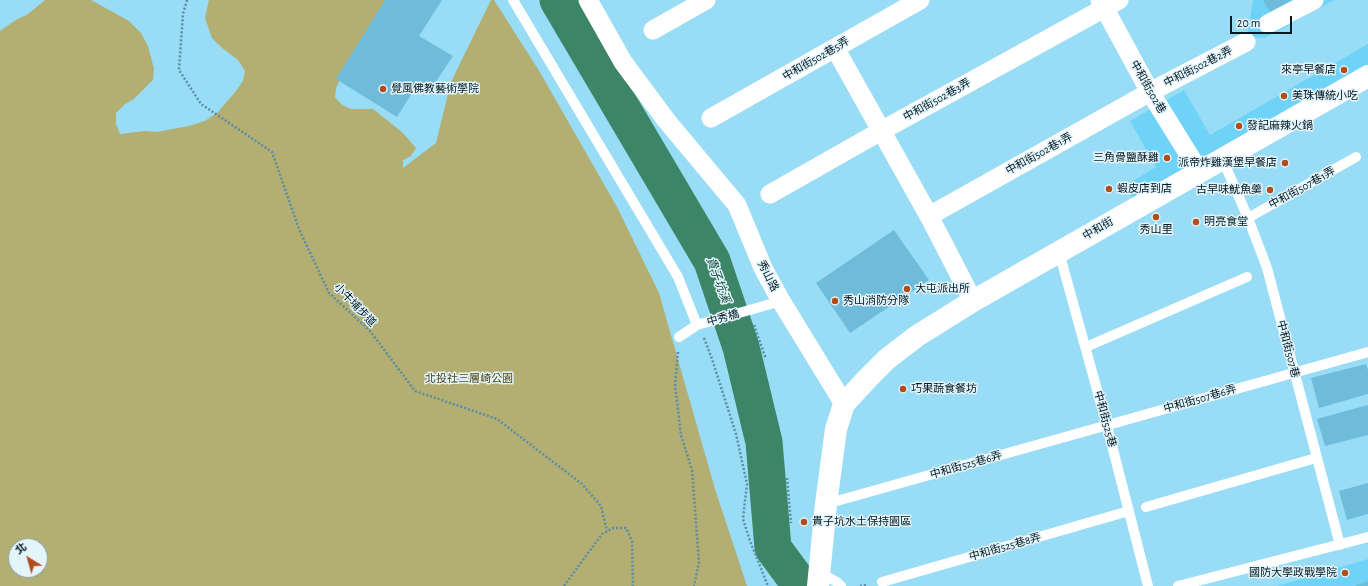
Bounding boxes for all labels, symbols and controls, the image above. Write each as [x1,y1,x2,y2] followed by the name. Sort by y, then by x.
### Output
[1232,8,1294,34] scale bar
[1237,17,1260,29] text: 20 m
[780,35,852,83] street label: 中和街502巷5弄
[1161,44,1235,90] street label: 中和街502巷2弄
[1127,58,1169,116] street label: 中和街502巷
[1281,63,1336,77] place label: 來亭早餐店
[1339,65,1349,75] marker: 來亭早餐店
[901,76,973,124] street label: 中和街502巷3弄
[391,82,479,96] place label: 覺風佛教藝術學院
[378,84,388,94] marker: 覺風佛教藝術學院
[1292,89,1358,103] place label: 美珠傳統小吃
[1279,91,1289,101] marker: 美珠傳統小吃
[1247,119,1313,133] place label: 發記麻辣火鍋
[1234,121,1244,131] marker: 發記麻辣火鍋
[1003,130,1075,178] street label: 中和街502巷1弄
[1093,151,1159,165] place label: 三角骨鹽酥雞
[1162,153,1172,163] marker: 三角骨鹽酥雞
[1178,156,1277,170] place label: 派帝炸雞漢堡早餐店
[1280,158,1290,168] marker: 派帝炸雞漢堡早餐店
[1267,164,1337,212] street label: 中和街507巷1弄
[1117,182,1172,196] place label: 蝦皮店到店
[1196,183,1262,197] place label: 古早味魷魚羹
[1104,184,1114,194] marker: 蝦皮店到店
[1265,185,1275,195] marker: 古早味魷魚羹
[1151,212,1161,222] marker: 秀山里
[1080,215,1116,243] street label: 中和街
[1204,215,1248,229] place label: 明亮食堂
[1191,217,1201,227] marker: 明亮食堂
[1140,223,1172,237] place label: 秀山里
[703,255,733,305] water label: 貴子坑溪
[755,258,781,294] street label: 秀山路
[331,281,379,329] street label: 小牛埔步道
[915,282,970,296] place label: 大屯派出所
[902,284,912,294] marker: 大屯派出所
[843,294,909,308] place label: 秀山消防分隊
[830,296,840,306] marker: 秀山消防分隊
[705,307,741,329] street label: 中秀橋
[1274,319,1302,379] street label: 中和街507巷
[425,372,513,386] park label: 北投社三層崎公園
[911,382,977,396] place label: 巧果蔬食餐坊
[1162,382,1238,416] street label: 中和街507巷6弄
[898,384,908,394] marker: 巧果蔬食餐坊
[1091,389,1119,449] street label: 中和街525巷
[928,448,1004,482] street label: 中和街525巷6弄
[812,515,911,529] place label: 貴子坑水土保持園區
[799,517,809,527] marker: 貴子坑水土保持園區
[967,530,1043,564] street label: 中和街525巷8弄
[8,538,48,578] north arrow
[13,541,29,557] text: 北
[1249,566,1337,580] place label: 國防大學政戰學院
[1340,568,1350,578] marker: 國防大學政戰學院

